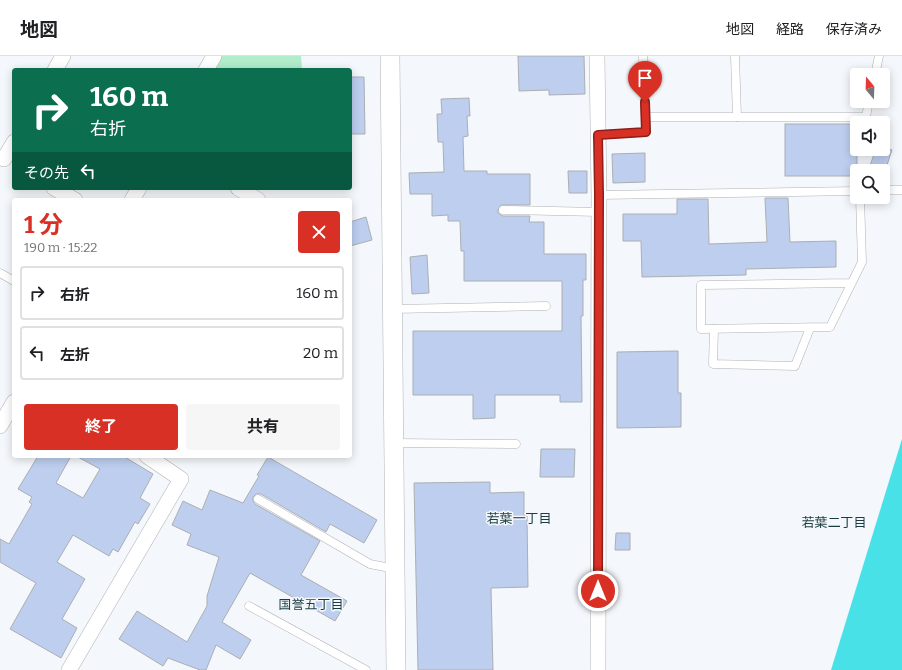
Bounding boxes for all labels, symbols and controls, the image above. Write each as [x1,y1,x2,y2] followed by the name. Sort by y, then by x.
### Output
[20,18,58,41] text: 地図
[726,21,754,38] text: 地図
[776,21,804,38] text: 経路
[826,21,882,38] text: 保存済み
[628,61,662,102] pin
[634,67,656,89] icon: arrive
[850,68,890,108] north arrow
[850,68,890,204] map controls
[90,80,168,113] text: 160 m
[24,84,76,136] icon: right
[850,116,890,156] button: sound
[90,118,126,140] text: 右折
[77,160,99,182] icon: left
[24,164,69,182] text: その先
[850,164,890,204] button: search
[24,211,63,239] text: 1 分
[298,211,340,253] button: close
[24,240,97,255] text: 190 m · 15:22
[26,282,48,304] icon: right
[296,284,338,302] text: 160 m
[60,286,90,304] text: 右折
[26,342,48,364] icon: left
[303,344,338,362] text: 20 m
[60,346,90,364] text: 左折
[24,404,178,450] button: 終了
[186,404,340,450] button: 共有
[486,511,552,526] district label: 若葉一丁目
[801,515,867,530] district label: 若葉二丁目
[577,570,619,612] position arrow
[278,597,344,612] district label: 国誉五丁目

